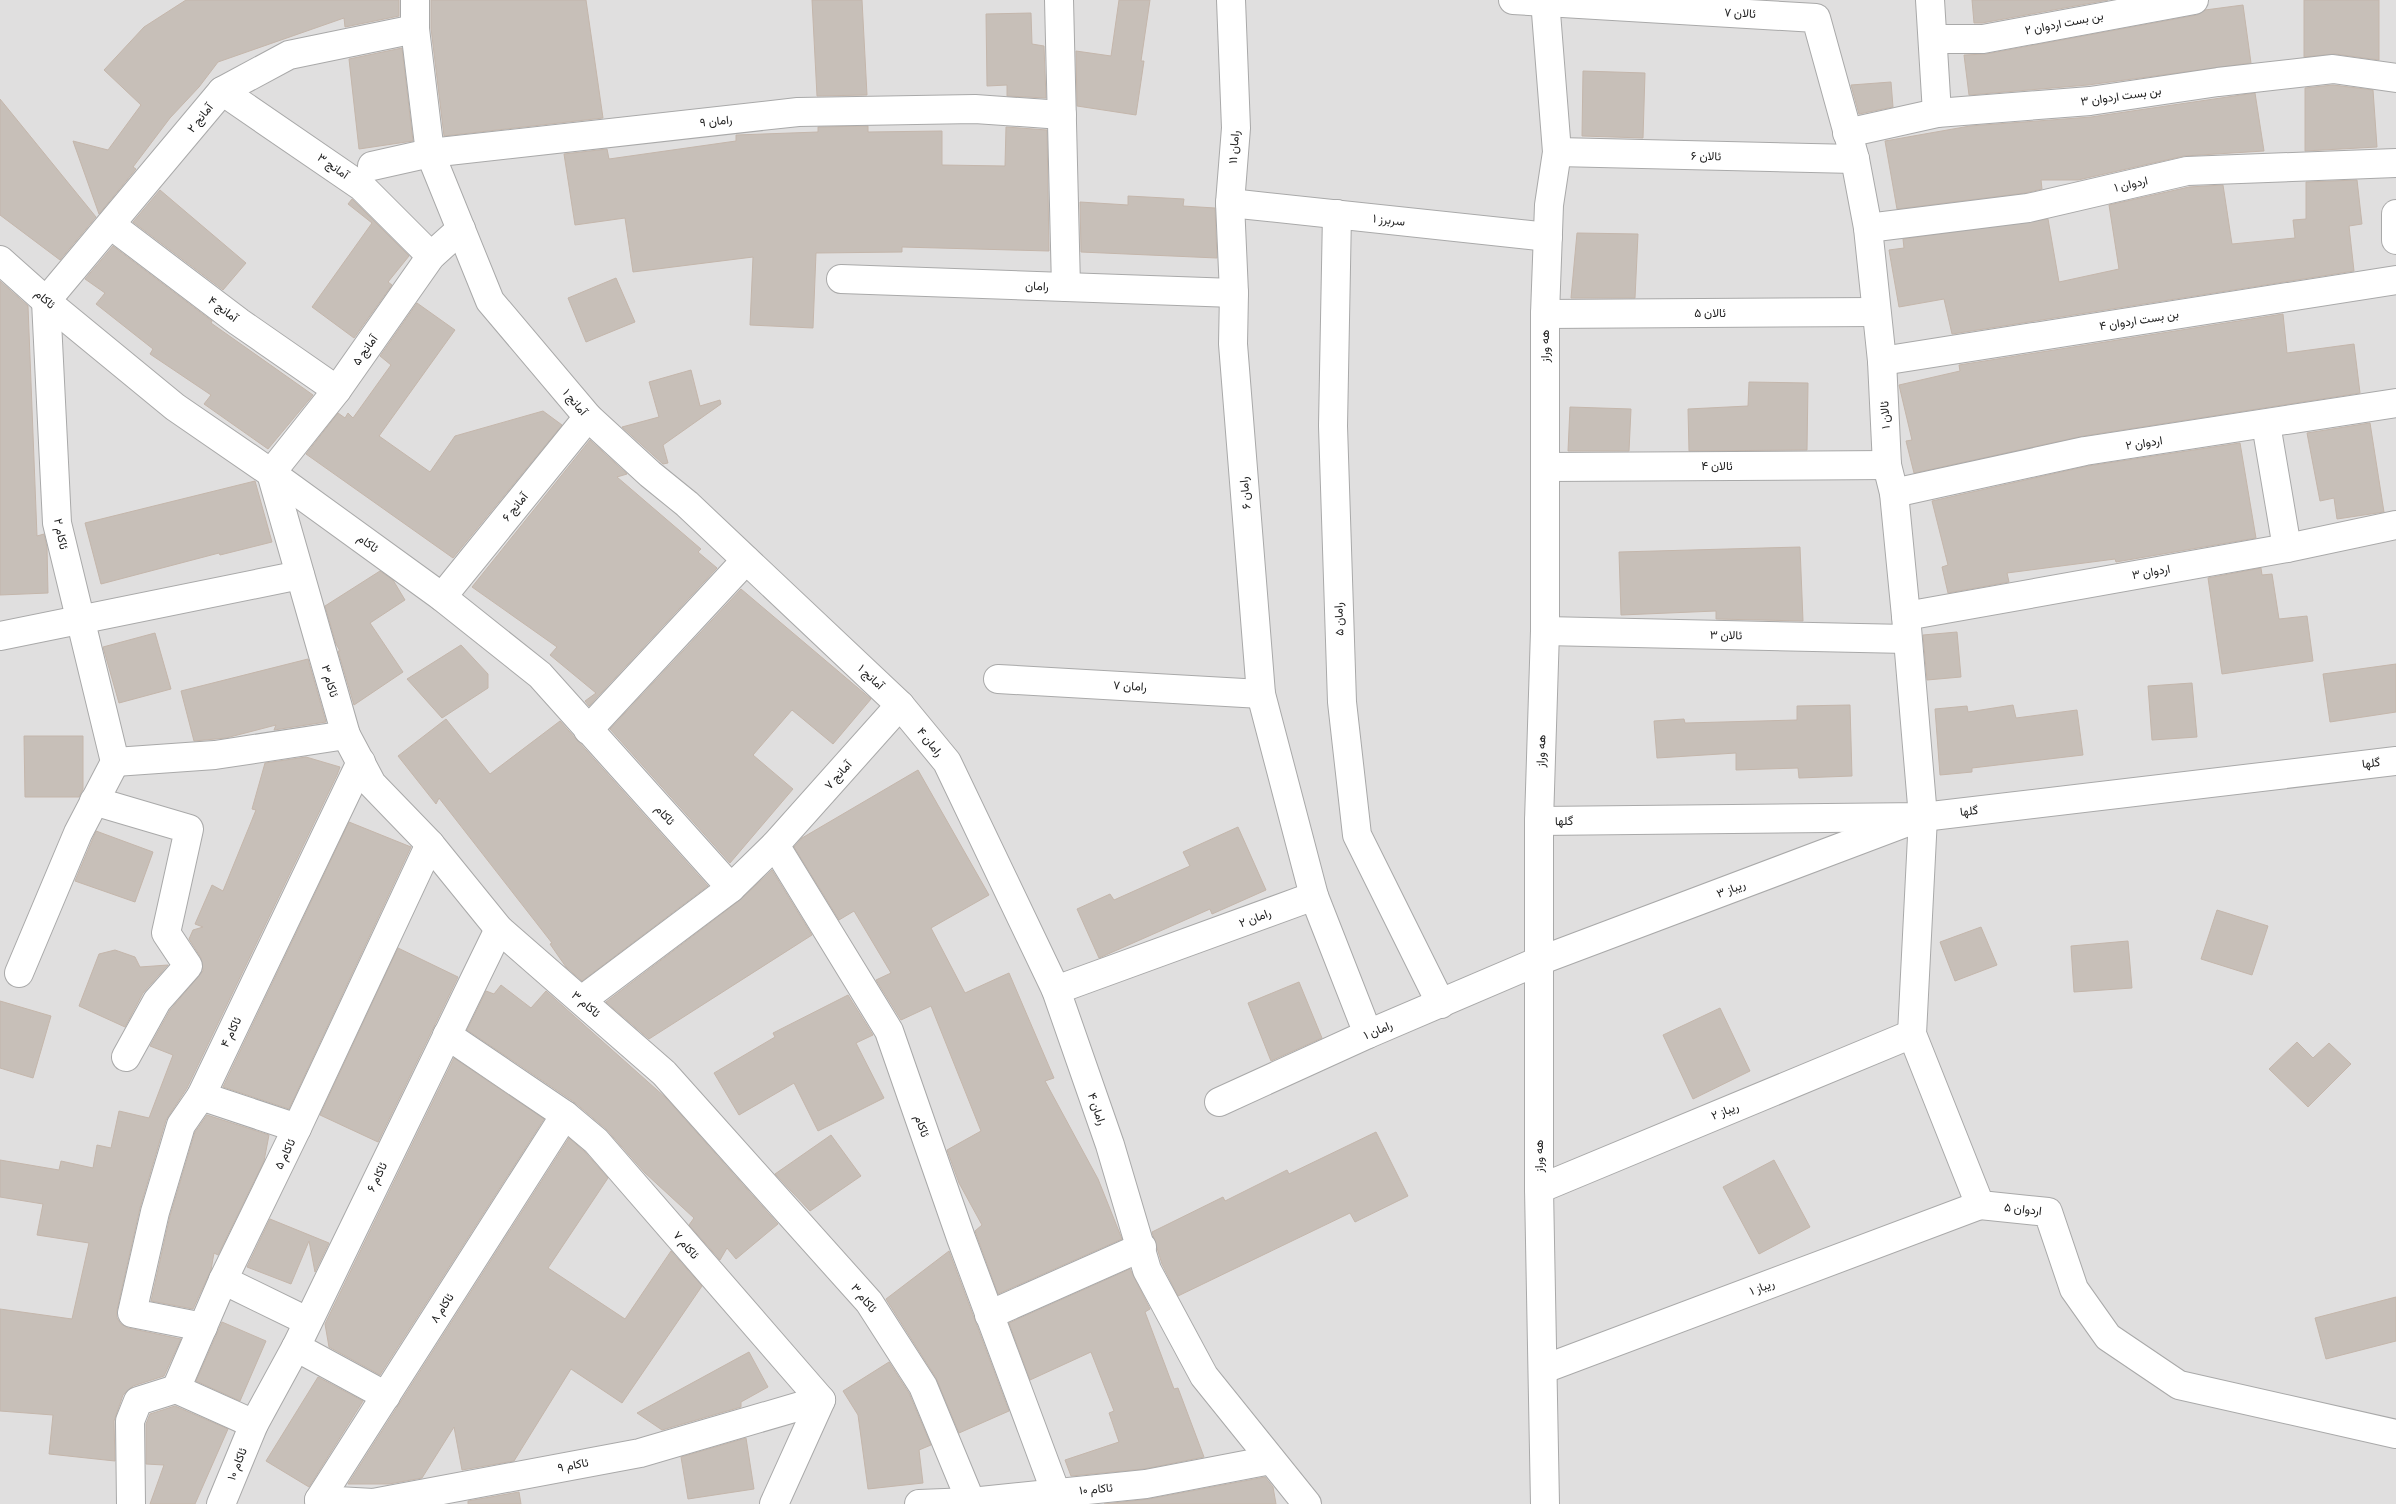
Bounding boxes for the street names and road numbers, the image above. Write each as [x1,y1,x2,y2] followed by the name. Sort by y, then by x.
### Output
[1724,5,1756,23] street label: ئالان ۷
[2024,9,2105,39] street label: بن بست اردوان ۲
[2080,83,2163,111] street label: بن بست اردوان ۳
[184,100,218,137] street label: آمانج ۲
[699,112,733,132] street label: رامان ۹
[1226,130,1244,164] street label: رامان ۱۱
[1691,149,1722,165] street label: ئالان ۶
[314,150,352,184] street label: آمانج ۳
[2113,173,2150,197] street label: اردوان ۱
[1372,211,1406,231] street label: سربرز ۱
[1025,279,1049,295] street label: رامان
[31,286,58,313] street label: ئاکام
[204,293,242,327] street label: آمانج ۴
[1694,306,1726,322] street label: ئالان ۵
[2098,307,2180,335] street label: بن بست اردوان ۴
[1538,330,1554,363] street label: هه وراز
[350,331,383,369] street label: آمانج ۵
[558,386,591,420] street label: آمانج ۱
[1877,400,1895,429] street label: ئالان ۱
[2125,433,2164,455] street label: اردوان ۲
[1701,459,1733,475] street label: ئالان ۴
[1237,476,1255,510] street label: رامان ۶
[499,489,533,525] street label: آمانج ۶
[49,517,71,552] street label: ئاکام ۲
[354,531,381,557] street label: ئاکام
[2131,562,2172,584] street label: اردوان ۳
[1331,602,1349,636] street label: رامان ۵
[1710,628,1743,644] street label: ئالان ۳
[854,662,888,695] street label: آمانج ۱
[317,663,341,700] street label: ئاکام ۳
[1113,678,1147,696] street label: رامان ۷
[912,725,946,761] street label: رامان ۴
[1533,734,1551,769] street label: هه وراز
[2361,755,2381,773] street label: گلها
[821,757,857,794] street label: آمانج ۷
[651,802,678,830] street label: ئاکام
[1959,803,1979,821] street label: گلها
[1555,814,1573,830] street label: گلها
[1714,877,1748,903] street label: ریباز ۳
[1237,906,1274,932] street label: رامان ۲
[568,988,603,1022] street label: ئاکام ۳
[218,1014,246,1050] street label: ئاکام ۴
[1361,1018,1395,1044] street label: رامان ۱
[1083,1091,1109,1128] street label: رامان ۴
[1709,1099,1742,1125] street label: ریباز ۲
[910,1113,932,1140] street label: ئاکام
[272,1136,300,1172] street label: ئاکام ۵
[1532,1140,1548,1173] street label: هه وراز
[364,1160,392,1195] street label: ئاکام ۶
[2003,1200,2043,1220] street label: اردوان ۵
[669,1228,702,1263] street label: ئاکام ۷
[1748,1276,1777,1300] street label: ریباز ۱
[847,1281,880,1317] street label: ئاکام ۳
[427,1290,459,1326] street label: ئاکام ۸
[224,1445,252,1483] street label: ئاکام ۱۰
[556,1455,590,1477] street label: ئاکام ۹
[1079,1481,1114,1499] street label: ئاکام ۱۰

